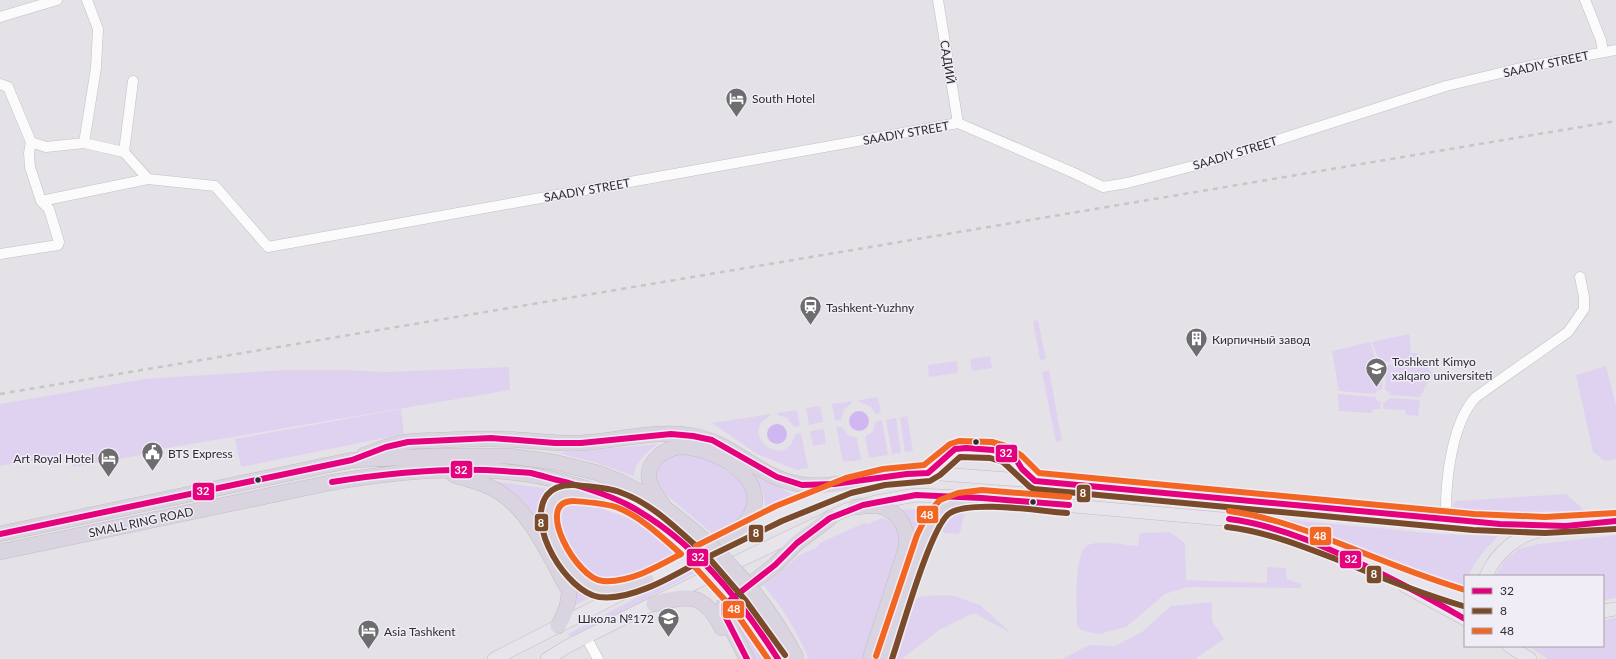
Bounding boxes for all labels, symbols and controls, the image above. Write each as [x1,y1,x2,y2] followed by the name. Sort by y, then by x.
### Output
[937,39,959,85] street label: САДИЙ
[1502,48,1590,80] street label: SAADIY STREET
[724,85,750,118] hotel icon: South Hotel
[752,91,815,106] place label: South Hotel
[862,118,950,148] street label: SAADIY STREET
[1191,133,1279,173] street label: SAADIY STREET
[543,175,631,205] street label: SAADIY STREET
[797,294,823,327] station icon: Tashkent-Yuzhny
[826,300,915,315] place label: Tashkent-Yuzhny
[1184,326,1210,359] building icon: Кирпичный завод
[1212,332,1311,347] place label: Кирпичный завод
[1392,354,1492,383] place label: Toshkent Kimyo xalqaro universiteti
[1363,355,1389,388] school or university icon: Toshkent Kimyo xalqaro universiteti
[971,437,981,447] unlabelled marker
[139,440,165,473] public building icon: BTS Express
[995,444,1018,463] line badge: 32
[96,445,122,478] hotel icon: Art Royal Hotel
[168,446,233,461] place label: BTS Express
[1000,446,1012,459] text: 32
[13,451,94,466] place label: Art Royal Hotel
[450,460,473,479] line badge: 32
[455,463,467,476] text: 32
[253,475,263,485] unlabelled marker
[192,482,215,501] line badge: 32
[197,484,209,497] text: 32
[1076,484,1091,503] line badge: 8
[1080,486,1086,499] text: 8
[1028,497,1038,507] unlabelled marker
[87,504,195,540] street label: SMALL RING ROAD
[916,505,939,524] line badge: 48
[921,508,933,521] text: 48
[534,513,549,532] line badge: 8
[538,516,544,529] text: 8
[748,524,764,543] line badge: 8
[753,526,759,539] text: 8
[1309,526,1332,546] line badge: 48
[1314,529,1326,542] text: 48
[686,548,709,567] line badge: 32
[692,550,704,563] text: 32
[1339,550,1362,569] line badge: 32
[1345,552,1357,565] text: 32
[1366,565,1382,584] line badge: 8
[1371,567,1377,580] text: 8
[1464,575,1604,647] legend
[1500,583,1514,598] text: 32
[722,600,745,619] line badge: 48
[728,602,740,615] text: 48
[1500,603,1507,618] text: 8
[656,605,682,638] school or university icon: Школа №172
[578,611,654,626] place label: Школа №172
[356,618,382,651] hotel icon: Asia Tashkent
[1500,623,1514,638] text: 48
[384,624,456,639] place label: Asia Tashkent

